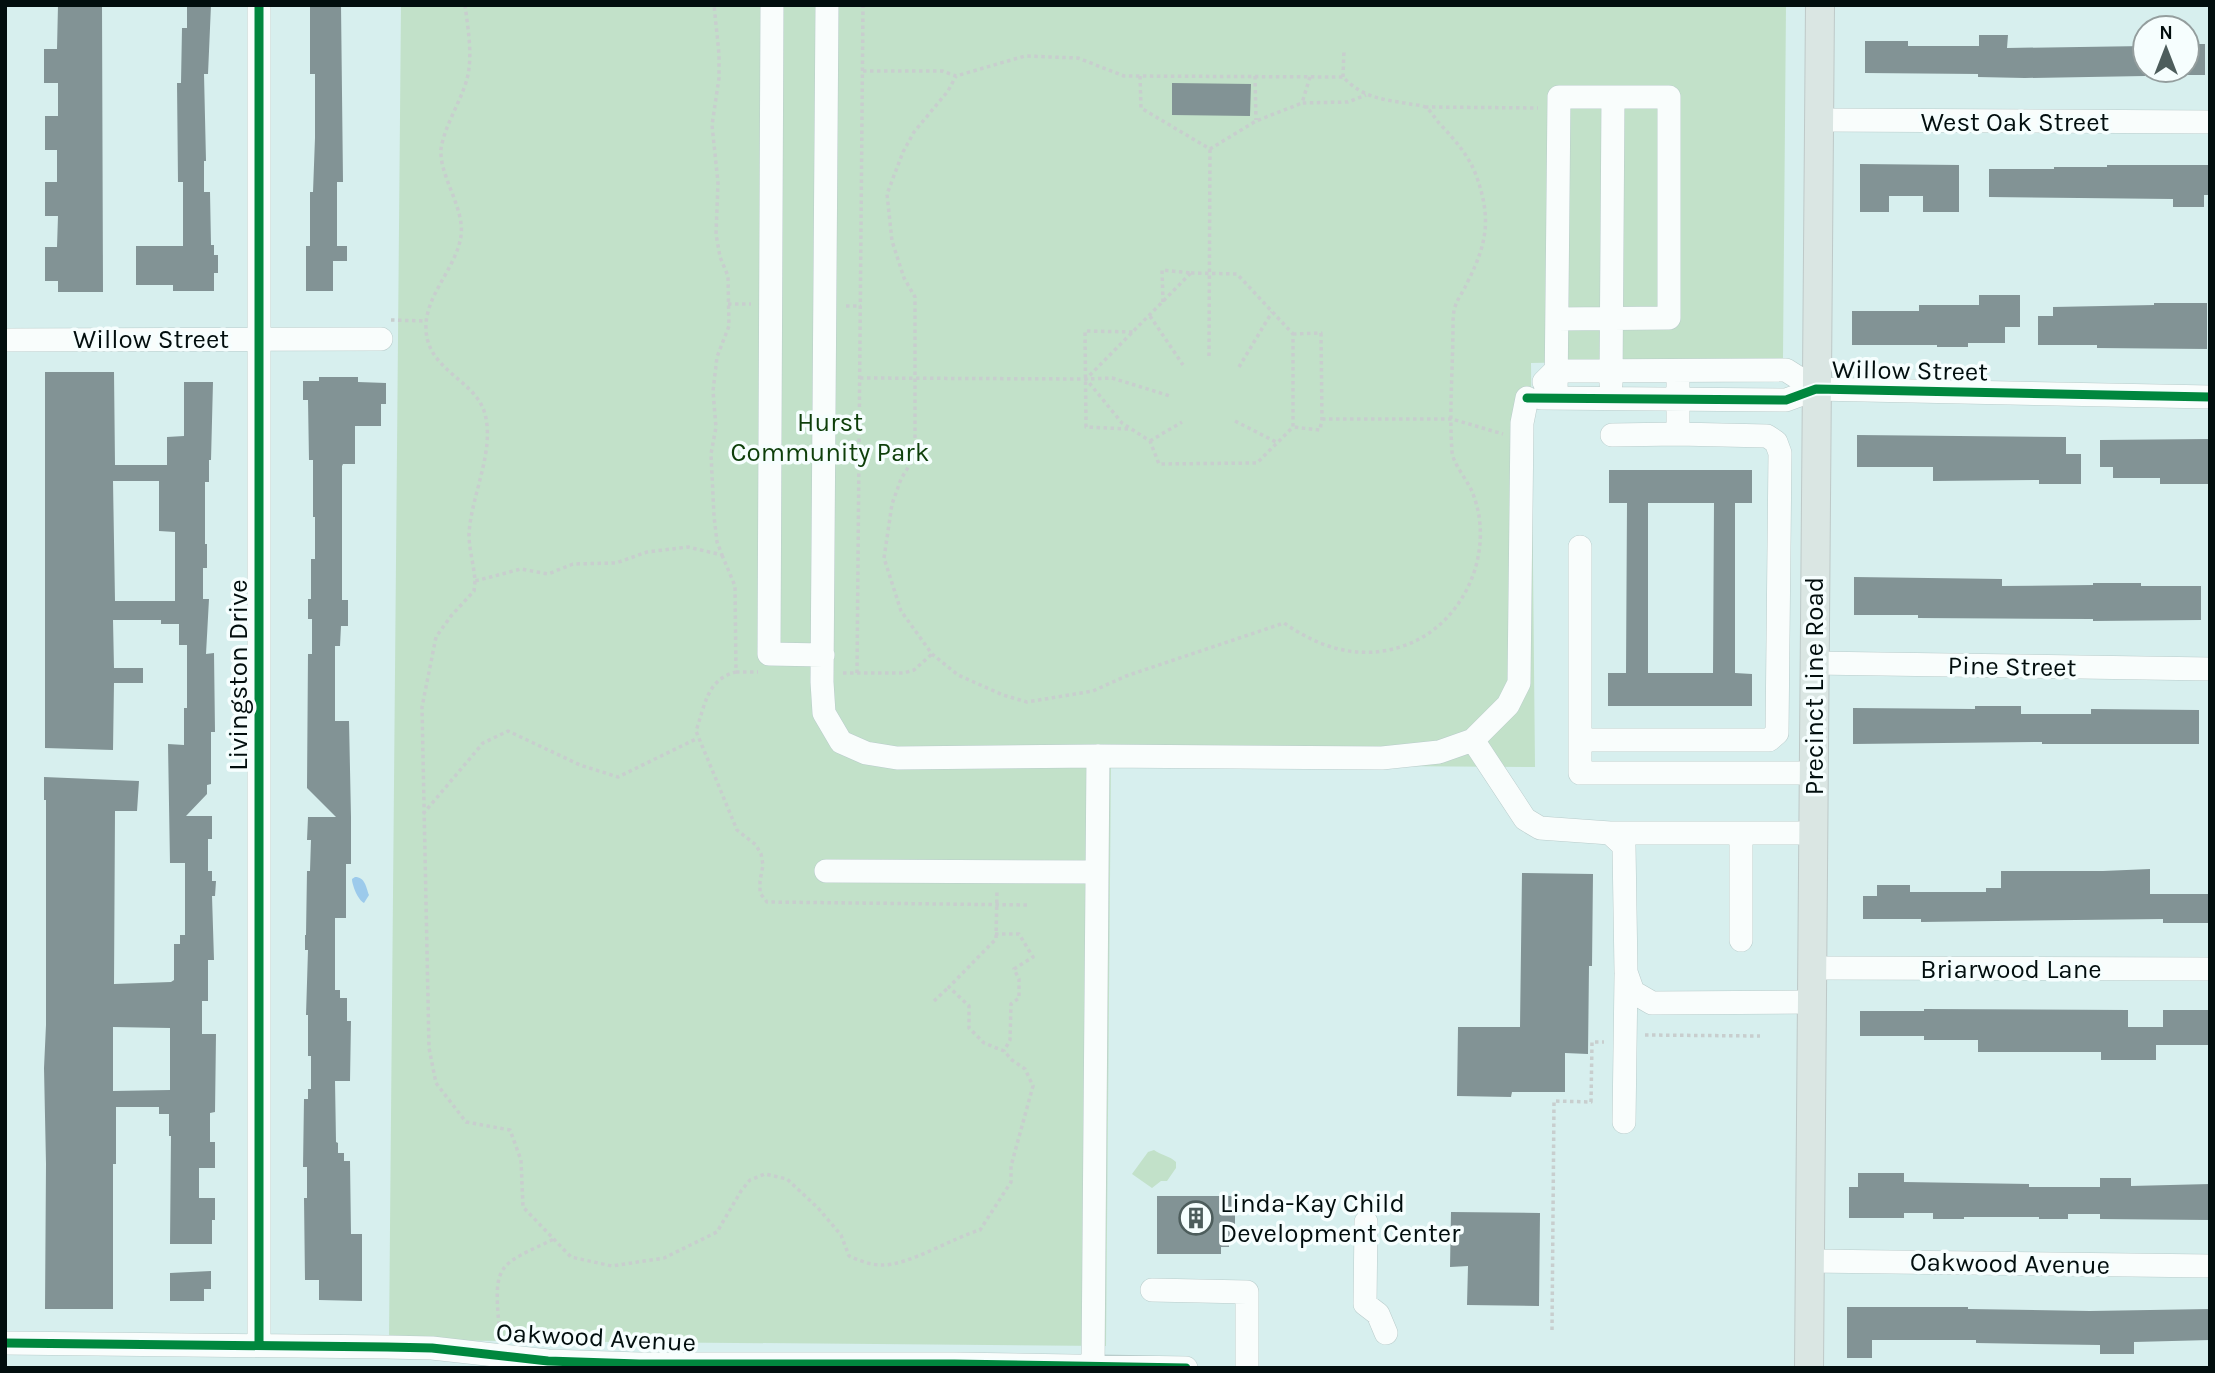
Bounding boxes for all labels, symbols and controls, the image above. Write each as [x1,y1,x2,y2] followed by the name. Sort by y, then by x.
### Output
[2131,14,2201,84] north arrow
[2159,22,2173,44] text: N
[1921,107,2110,138] street label: West Oak Street
[73,324,229,355] street label: Willow Street
[1832,354,1989,387] street label: Willow Street
[731,407,929,468] park label: Hurst Community Park
[1799,577,1830,795] street label: Precinct Line Road
[223,579,254,771] street label: Livingston Drive
[1947,650,2077,683] street label: Pine Street
[1920,954,2102,985] street label: Briarwood Lane
[1220,1188,1461,1249] place label: Linda-Kay Child Development Center
[1177,1199,1215,1237] building icon: Linda-Kay Child Development Center
[1910,1246,2110,1281] street label: Oakwood Avenue
[495,1317,697,1358] street label: Oakwood Avenue

